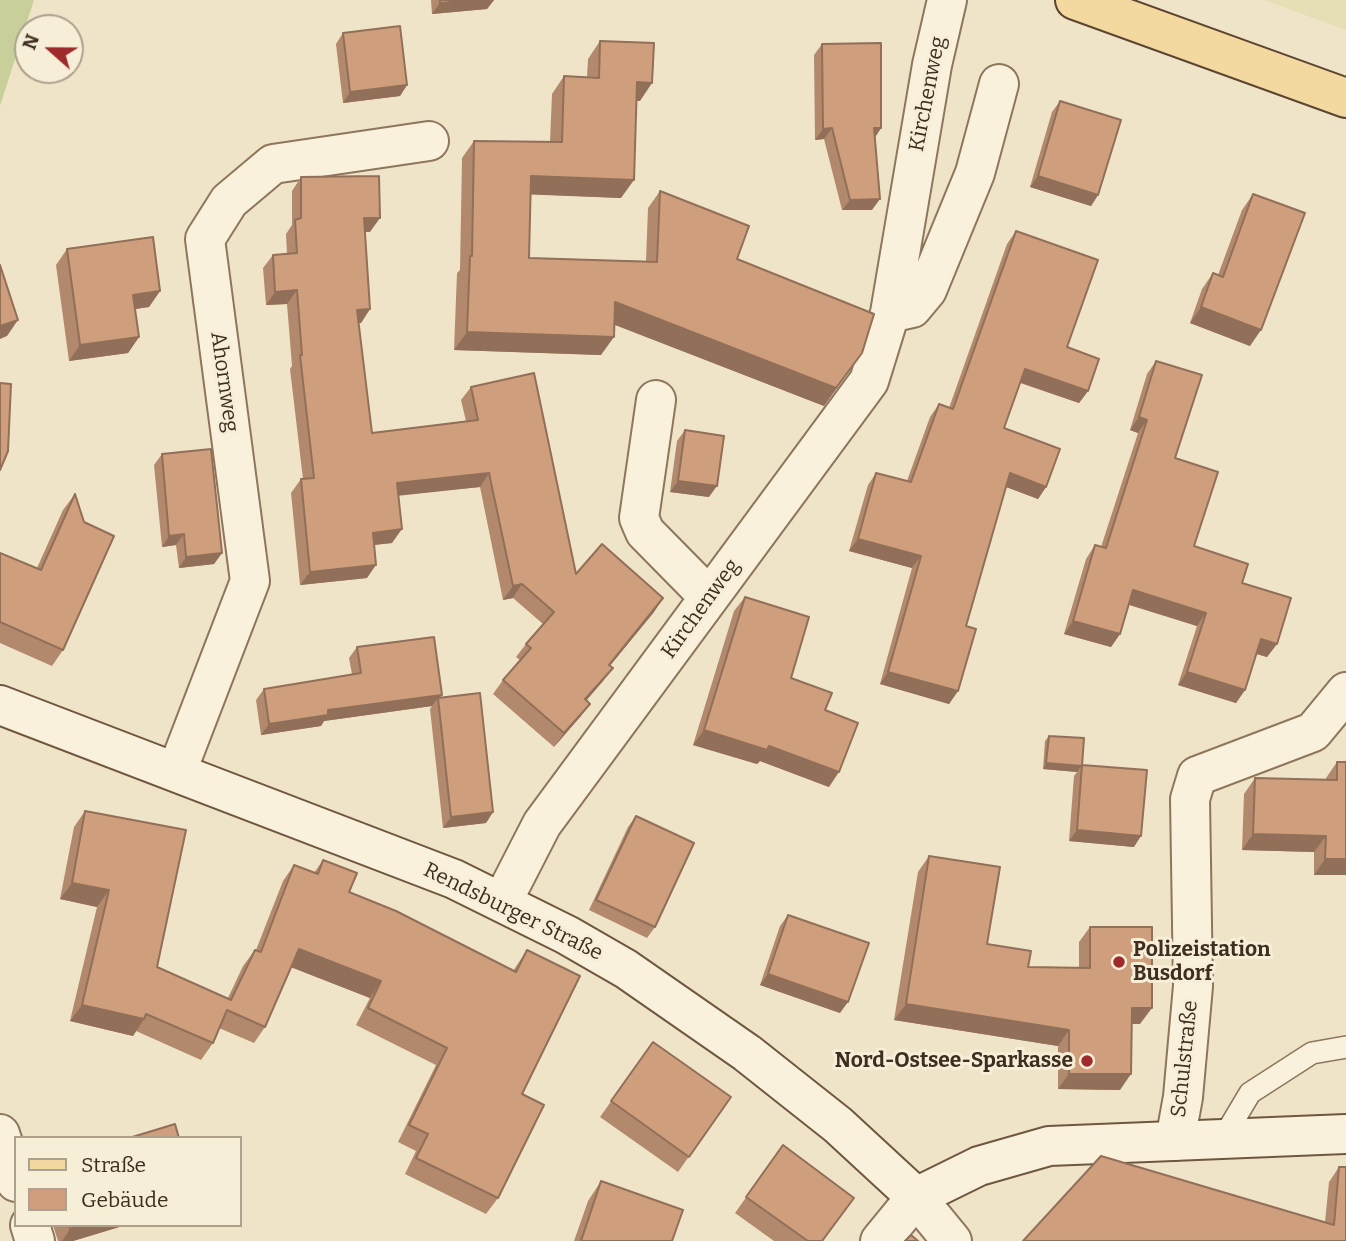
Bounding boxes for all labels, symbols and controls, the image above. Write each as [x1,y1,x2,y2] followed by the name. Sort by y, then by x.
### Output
[14,14,84,84] north arrow
[17,31,44,53] text: N
[904,34,952,154] street label: Kirchenweg
[204,330,244,434] street label: Ahornweg
[656,554,746,664] street label: Kirchenweg
[419,858,607,966] street label: Rendsburger Straße
[1133,937,1271,987] place label: Polizeistation Busdorf
[1111,954,1127,970] marker: Polizeistation Busdorf
[1166,999,1204,1119] street label: Schulstraße
[835,1048,1073,1074] place label: Nord-Ostsee-Sparkasse
[1079,1053,1095,1069] marker: Nord-Ostsee-Sparkasse
[14,1136,242,1227] legend
[81,1152,146,1178] text: Straße
[81,1187,169,1213] text: Gebäude

